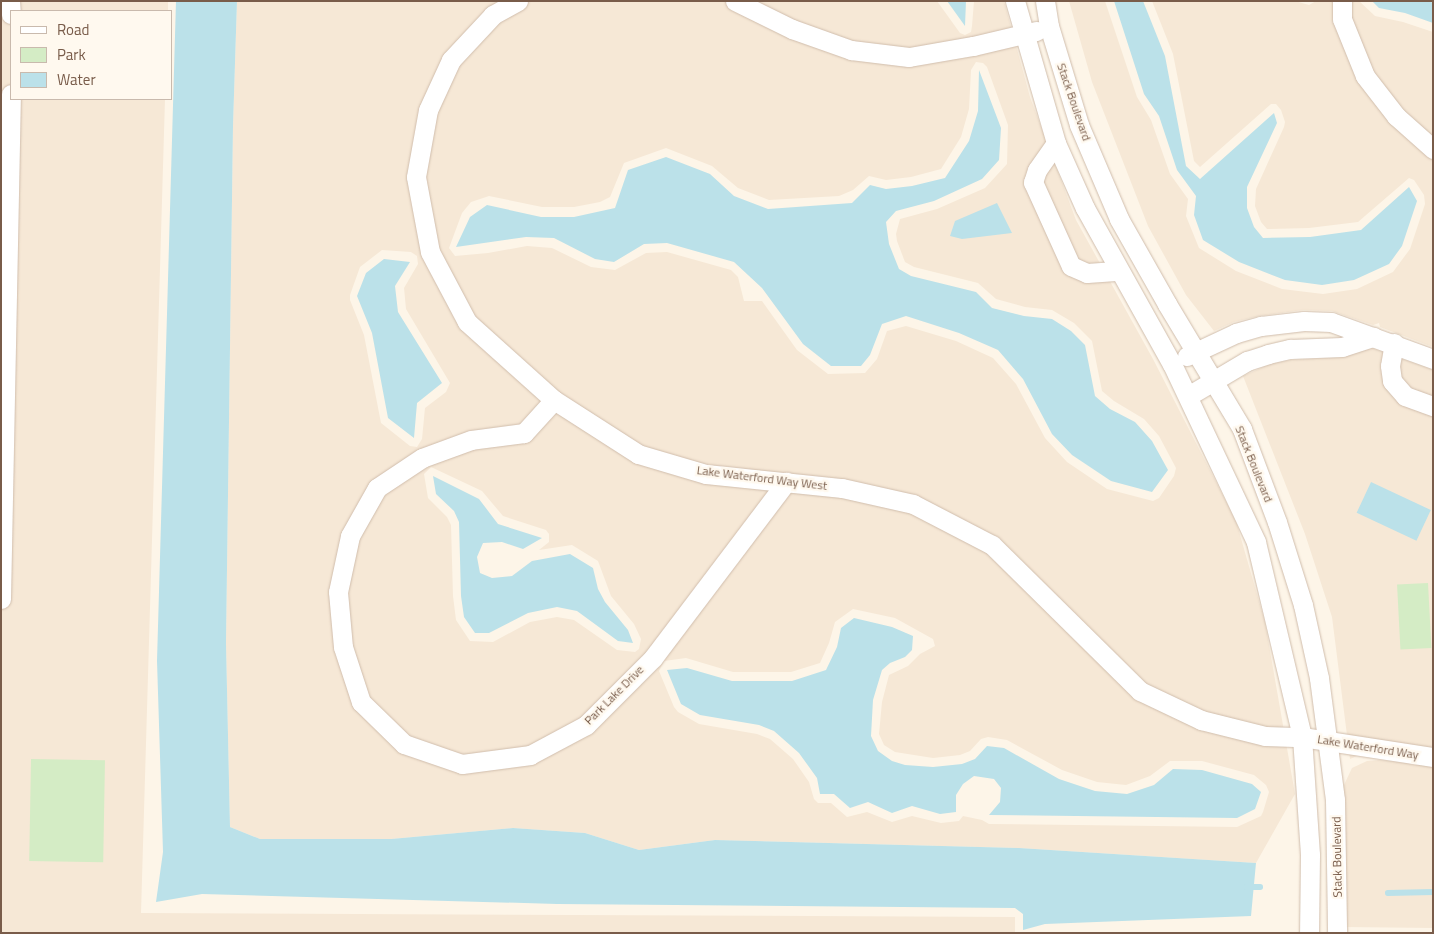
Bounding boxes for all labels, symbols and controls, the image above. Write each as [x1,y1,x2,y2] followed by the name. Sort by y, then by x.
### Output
[10,10,172,100] legend
[57,18,89,41] text: Road
[57,43,86,66] text: Park
[1054,61,1094,143] street label: Stack Boulevard
[57,68,96,91] text: Water
[1232,424,1276,504] street label: Stack Boulevard
[696,463,828,493] street label: Lake Waterford Way West
[581,662,647,728] street label: Park Lake Drive
[1316,732,1420,762] street label: Lake Waterford Way
[1329,816,1345,898] street label: Stack Boulevard

